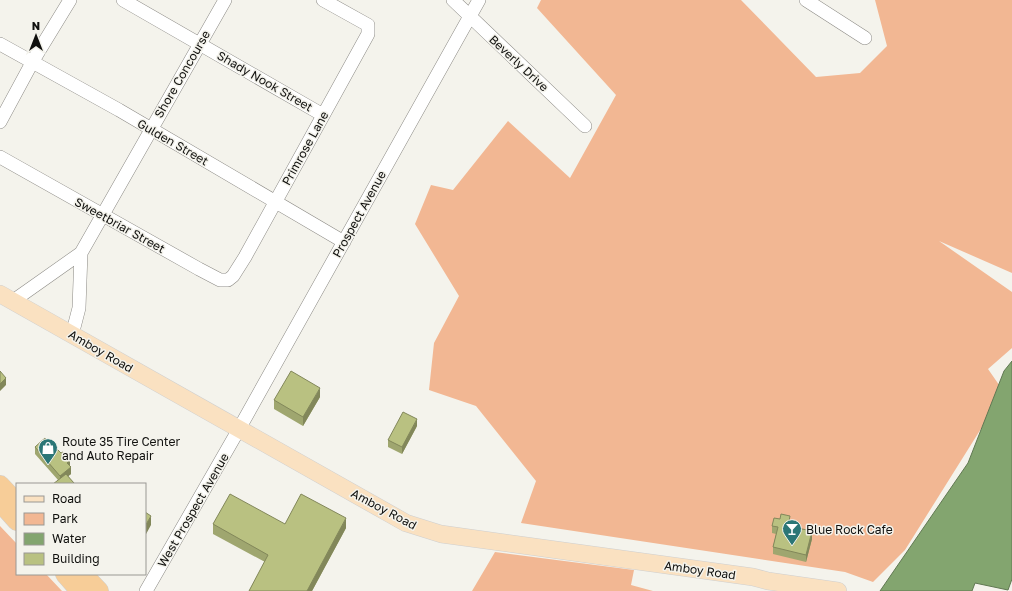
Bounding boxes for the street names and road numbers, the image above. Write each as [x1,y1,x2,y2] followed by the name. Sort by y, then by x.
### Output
[151,28,213,120] street label: Shore Concourse
[486,32,552,94] street label: Beverly Drive
[215,48,316,115] street label: Shady Nook Street
[278,108,332,188] street label: Primrose Lane
[135,116,211,169] street label: Gulden Street
[329,168,389,260] street label: Prospect Avenue
[72,194,168,256] street label: Sweetbriar Street
[66,326,136,376] street label: Amboy Road
[154,450,232,570] street label: West Prospect Avenue
[349,485,419,533] street label: Amboy Road
[663,558,737,582] street label: Amboy Road

